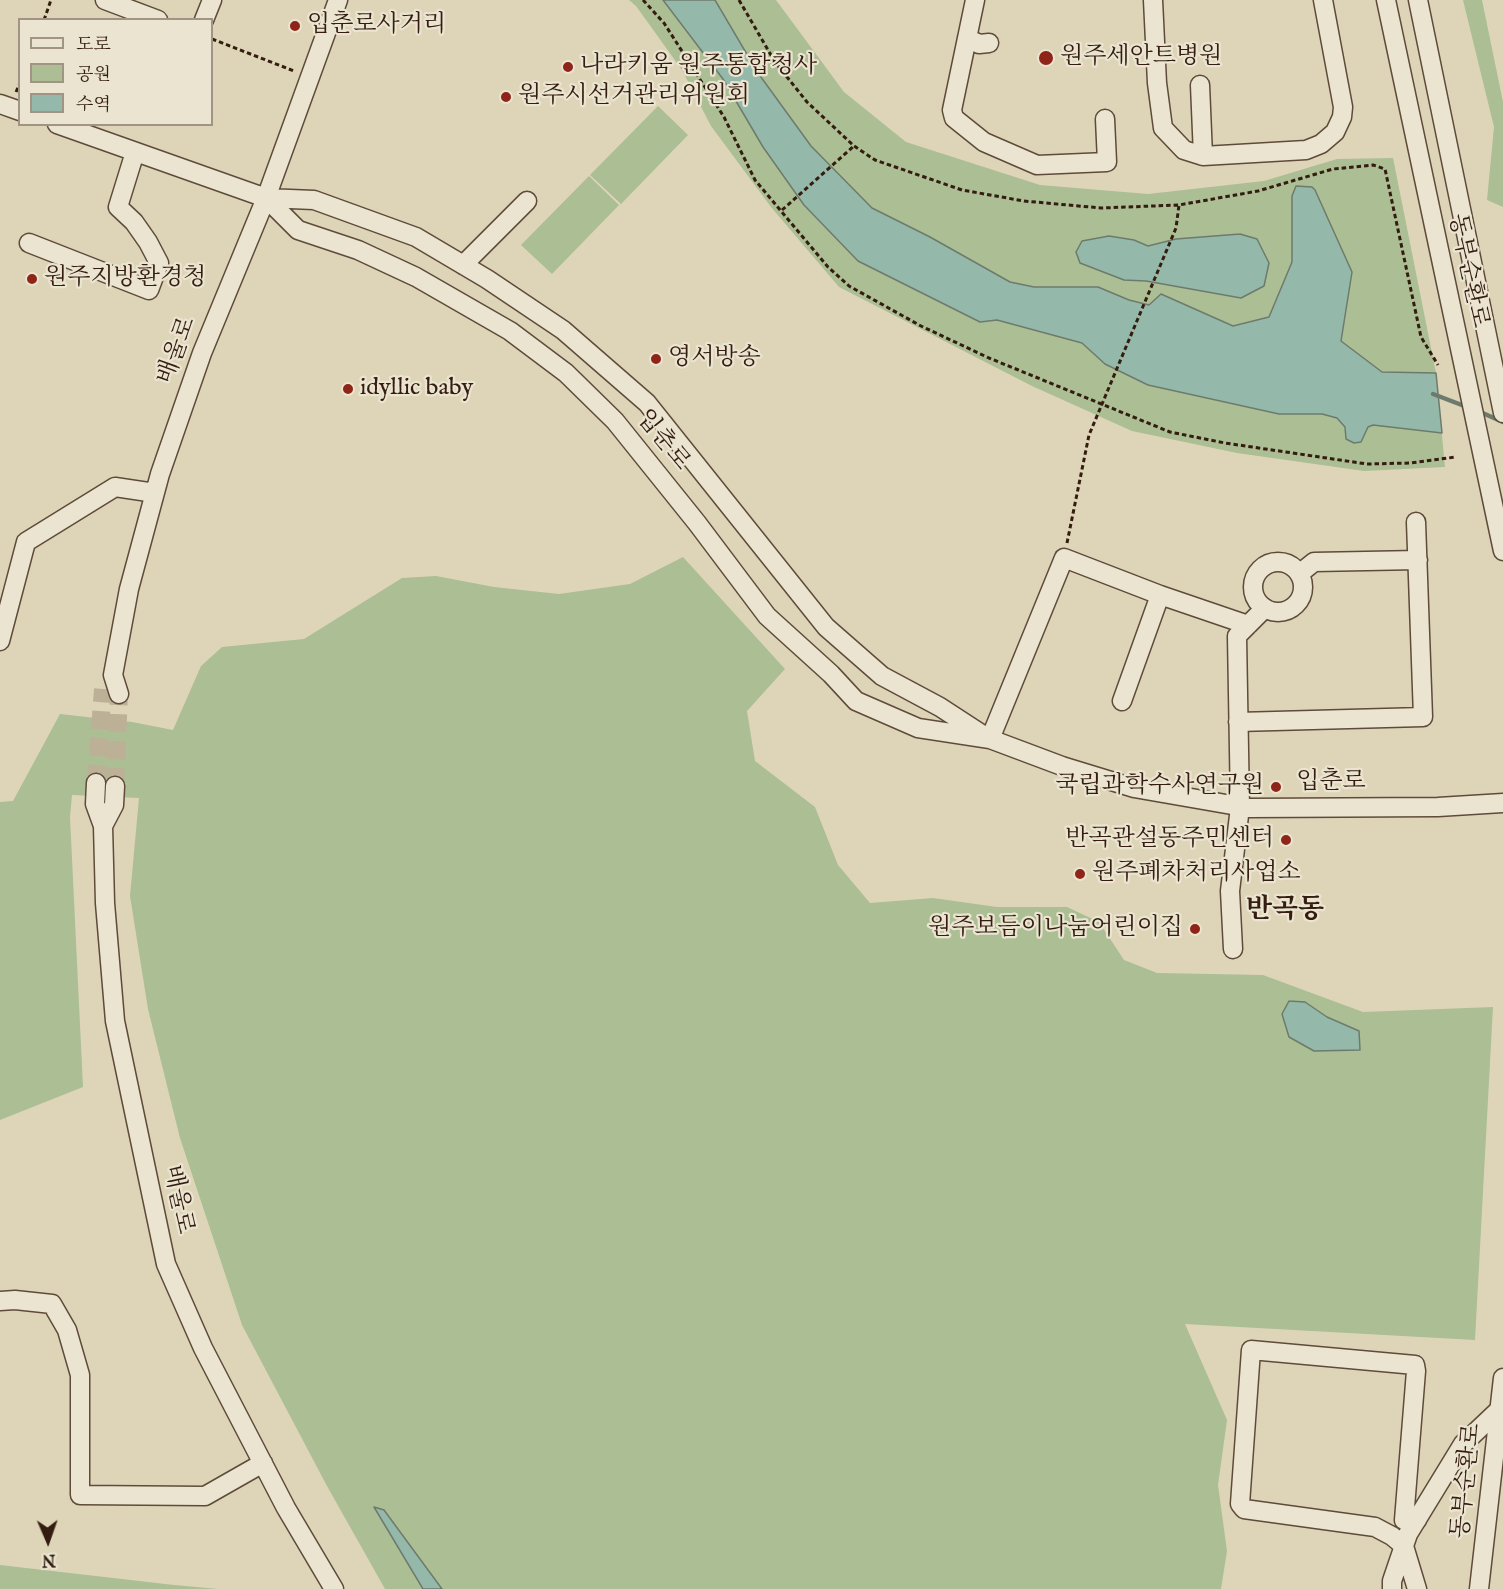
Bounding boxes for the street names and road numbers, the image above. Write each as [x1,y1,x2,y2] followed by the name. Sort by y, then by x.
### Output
[1441,211,1493,331] street label: 동부순환로
[153,313,203,389] street label: 배울로
[629,405,695,477] street label: 입춘로
[1296,769,1366,797] street label: 입춘로
[156,1163,198,1237] street label: 배울로
[1448,1422,1488,1540] street label: 동부순환로

